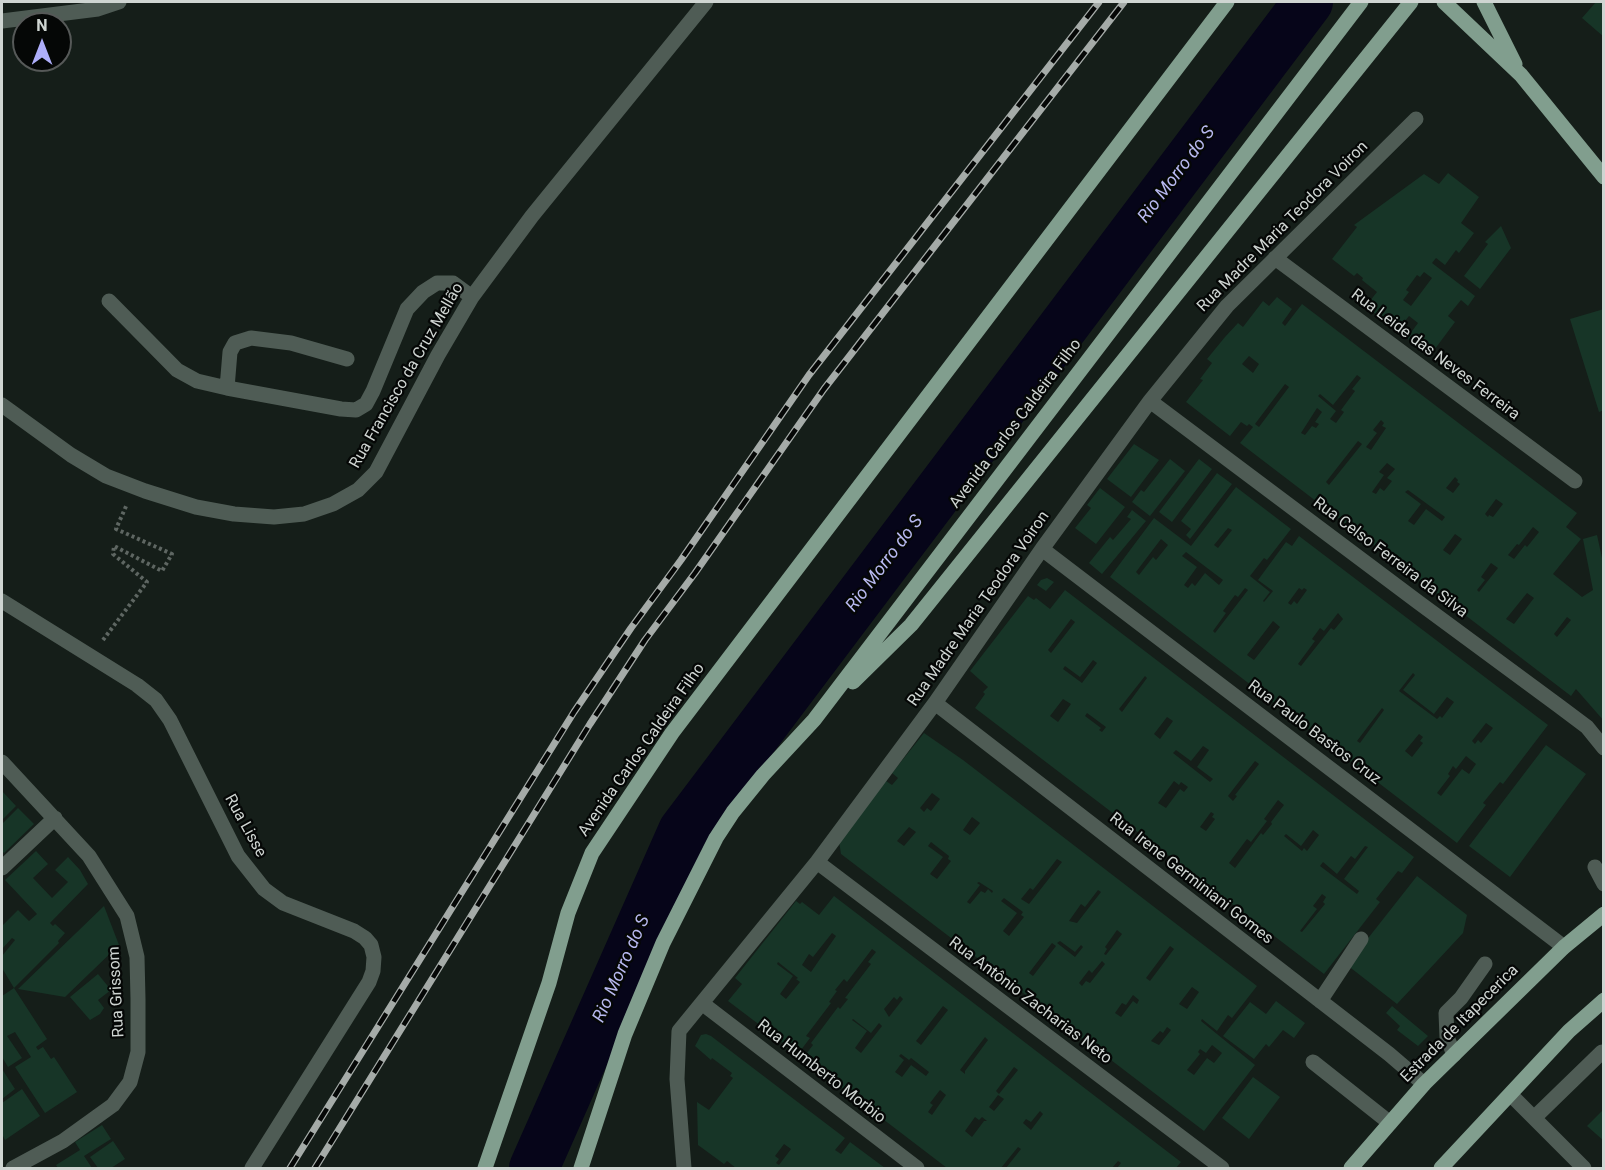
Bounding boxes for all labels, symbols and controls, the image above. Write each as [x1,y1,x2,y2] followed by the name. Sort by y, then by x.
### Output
[12,12,72,72] north arrow
[36,16,48,35] text: N
[1134,122,1220,228] water label: Rio Morro do S
[1194,138,1372,316] street label: Rua Madre Maria Teodora Voiron
[346,280,468,472] street label: Rua Francisco da Cruz Mellão
[1347,285,1523,425] street label: Rua Leide das Neves Ferreira
[946,336,1086,512] street label: Avenida Carlos Caldeira Filho
[1309,494,1471,622] street label: Rua Celso Ferreira da Silva
[904,508,1054,710] street label: Rua Madre Maria Teodora Voiron
[842,511,928,617] water label: Rio Morro do S
[575,660,709,840] street label: Avenida Carlos Caldeira Filho
[1244,677,1384,789] street label: Rua Paulo Bastos Cruz
[220,791,270,861] street label: Rua Lisse
[1105,809,1277,949] street label: Rua Irene Germiniani Gomes
[589,912,655,1026] water label: Rio Morro do S
[945,933,1115,1069] street label: Rua Antônio Zacharias Neto
[105,946,129,1038] street label: Rua Grissom
[1397,961,1523,1087] street label: Estrada de Itapecerica
[753,1016,889,1128] street label: Rua Humberto Morbio

